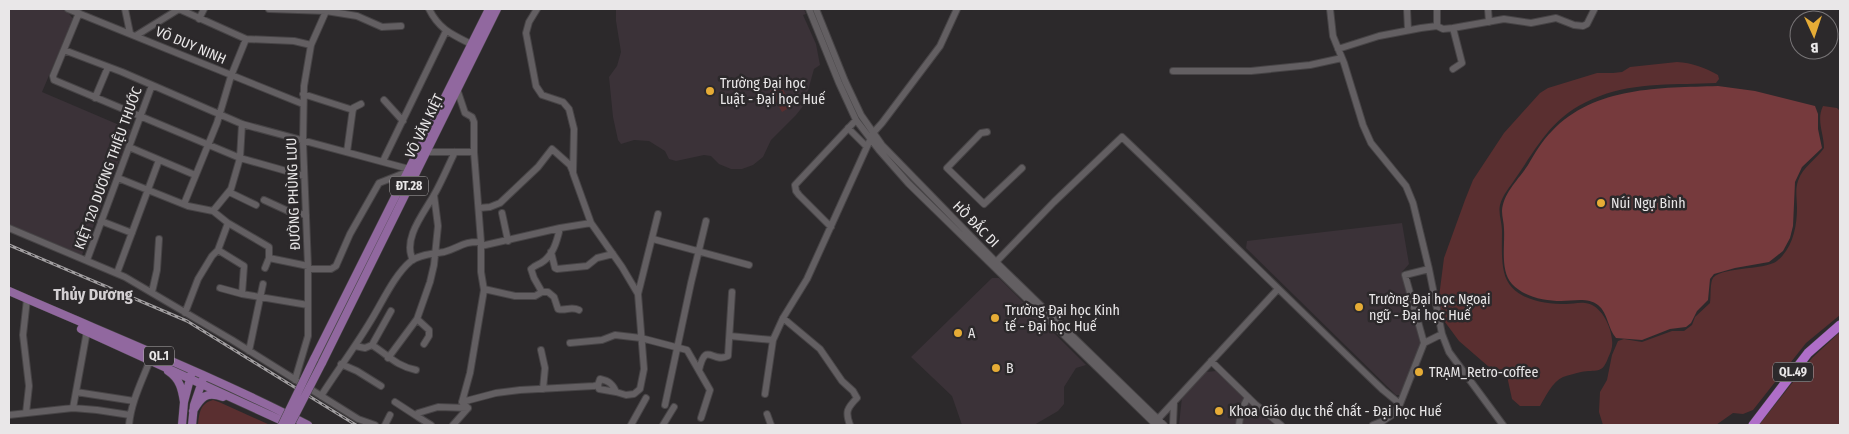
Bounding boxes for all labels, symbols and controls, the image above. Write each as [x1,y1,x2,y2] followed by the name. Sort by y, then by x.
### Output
[1789,10,1839,60] north arrow
[153,23,229,68] street label: VÕ DUY NINH
[1810,39,1819,56] text: B
[720,75,825,108] place label: Trường Đại học Luật - Đại học Huế
[70,84,146,252] street label: KIỆT 120 DƯƠNG THIỆU THƯỚC
[704,85,716,97] marker: Trường Đại học Luật - Đại học Huế
[401,90,448,161] street label: VÕ VĂN KIỆT
[282,137,304,251] street label: ĐƯỜNG PHÙNG LƯU
[390,177,428,196] road number: ĐT.28
[1611,195,1686,212] place label: Núi Ngự Bình
[949,196,1004,251] street label: HỒ ĐẮC DI
[1595,197,1607,209] marker: Núi Ngự Bình
[53,285,133,304] district label: Thủy Dương
[1369,291,1491,324] place label: Trường Đại học Ngoại ngữ - Đại học Huế
[1353,301,1365,313] marker: Trường Đại học Ngoại ngữ - Đại học Huế
[1005,302,1120,335] place label: Trường Đại học Kinh tế - Đại học Huế
[989,312,1001,324] marker: Trường Đại học Kinh tế - Đại học Huế
[968,325,976,342] place label: A
[952,327,964,339] marker: A
[144,346,174,366] road number: QL.1
[1006,360,1014,377] place label: B
[990,362,1002,374] marker: B
[1773,362,1813,382] road number: QL.49
[1429,364,1538,381] place label: TRẠM_Retro-coffee
[1413,366,1425,378] marker: TRẠM_Retro-coffee
[1229,402,1442,420] place label: Khoa Giáo dục thể chất - Đại học Huế
[1213,405,1225,417] marker: Khoa Giáo dục thể chất - Đại học Huế

